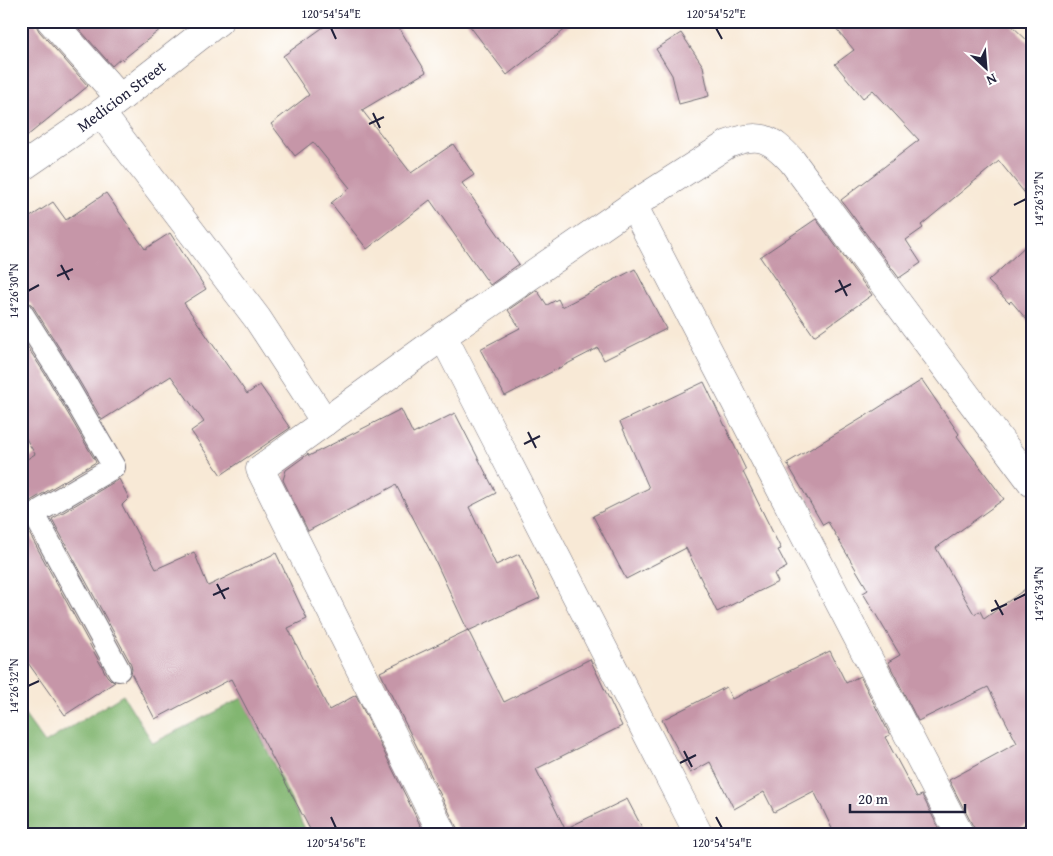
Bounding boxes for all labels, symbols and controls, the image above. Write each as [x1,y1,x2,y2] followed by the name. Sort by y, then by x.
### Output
[301,5,361,22] text: 120°54'54"E
[686,5,746,22] text: 120°54'52"E
[960,42,1010,92] north arrow
[71,54,171,138] street label: Medicion Street
[983,69,1000,91] text: N
[1030,171,1047,227] text: 14°26'32"N
[5,263,22,319] text: 14°26'30"N
[1030,566,1047,622] text: 14°26'34"N
[5,658,22,714] text: 14°26'32"N
[850,781,966,813] scale bar
[858,788,889,809] text: 20 m
[306,834,366,851] text: 120°54'56"E
[692,834,752,851] text: 120°54'54"E

